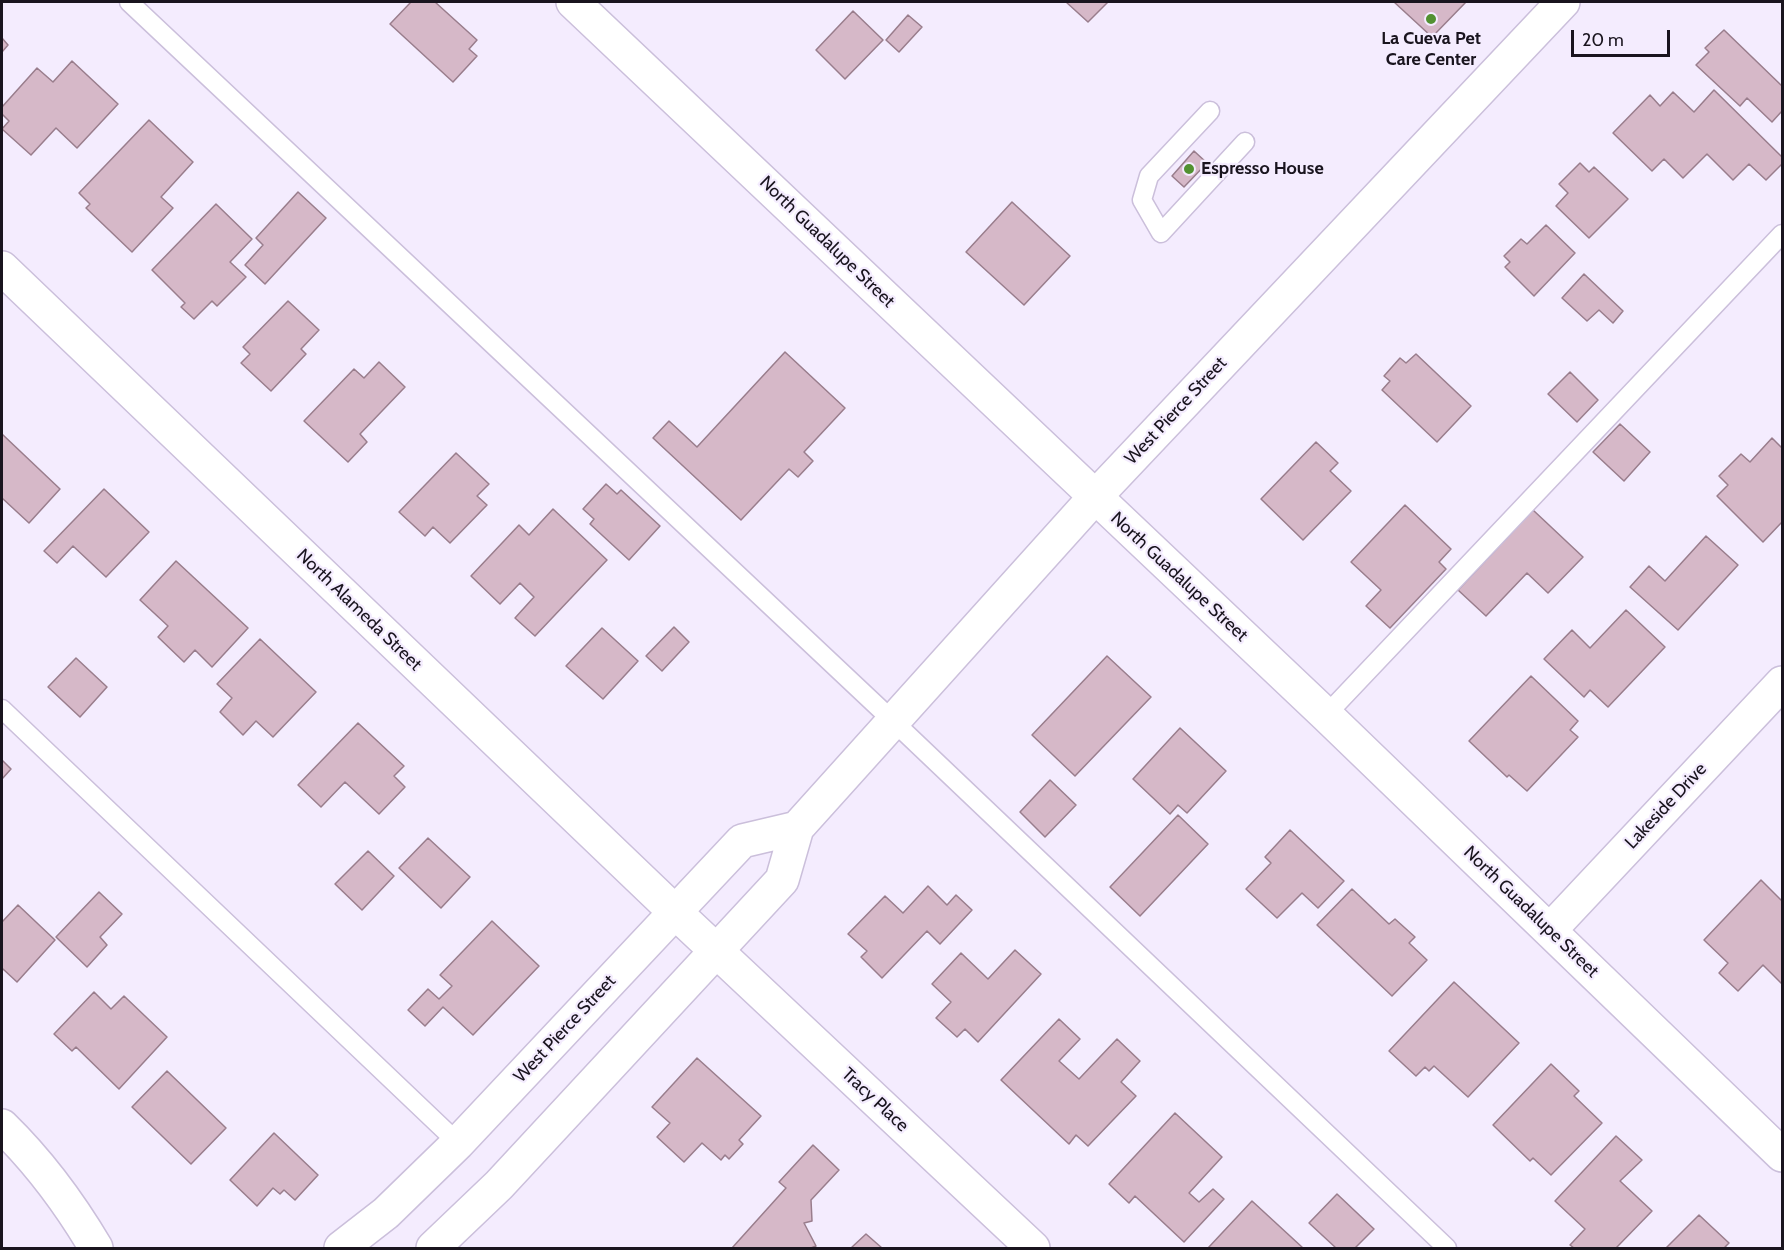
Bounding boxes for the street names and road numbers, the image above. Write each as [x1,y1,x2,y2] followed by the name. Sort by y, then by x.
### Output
[755,172,899,312] street label: North Guadalupe Street
[1121,353,1231,469] street label: West Pierce Street
[1106,508,1252,646] street label: North Guadalupe Street
[292,545,426,675] street label: North Alameda Street
[1621,759,1711,853] street label: Lakeside Drive
[1459,842,1603,982] street label: North Guadalupe Street
[510,971,620,1087] street label: West Pierce Street
[837,1063,913,1137] street label: Tracy Place

